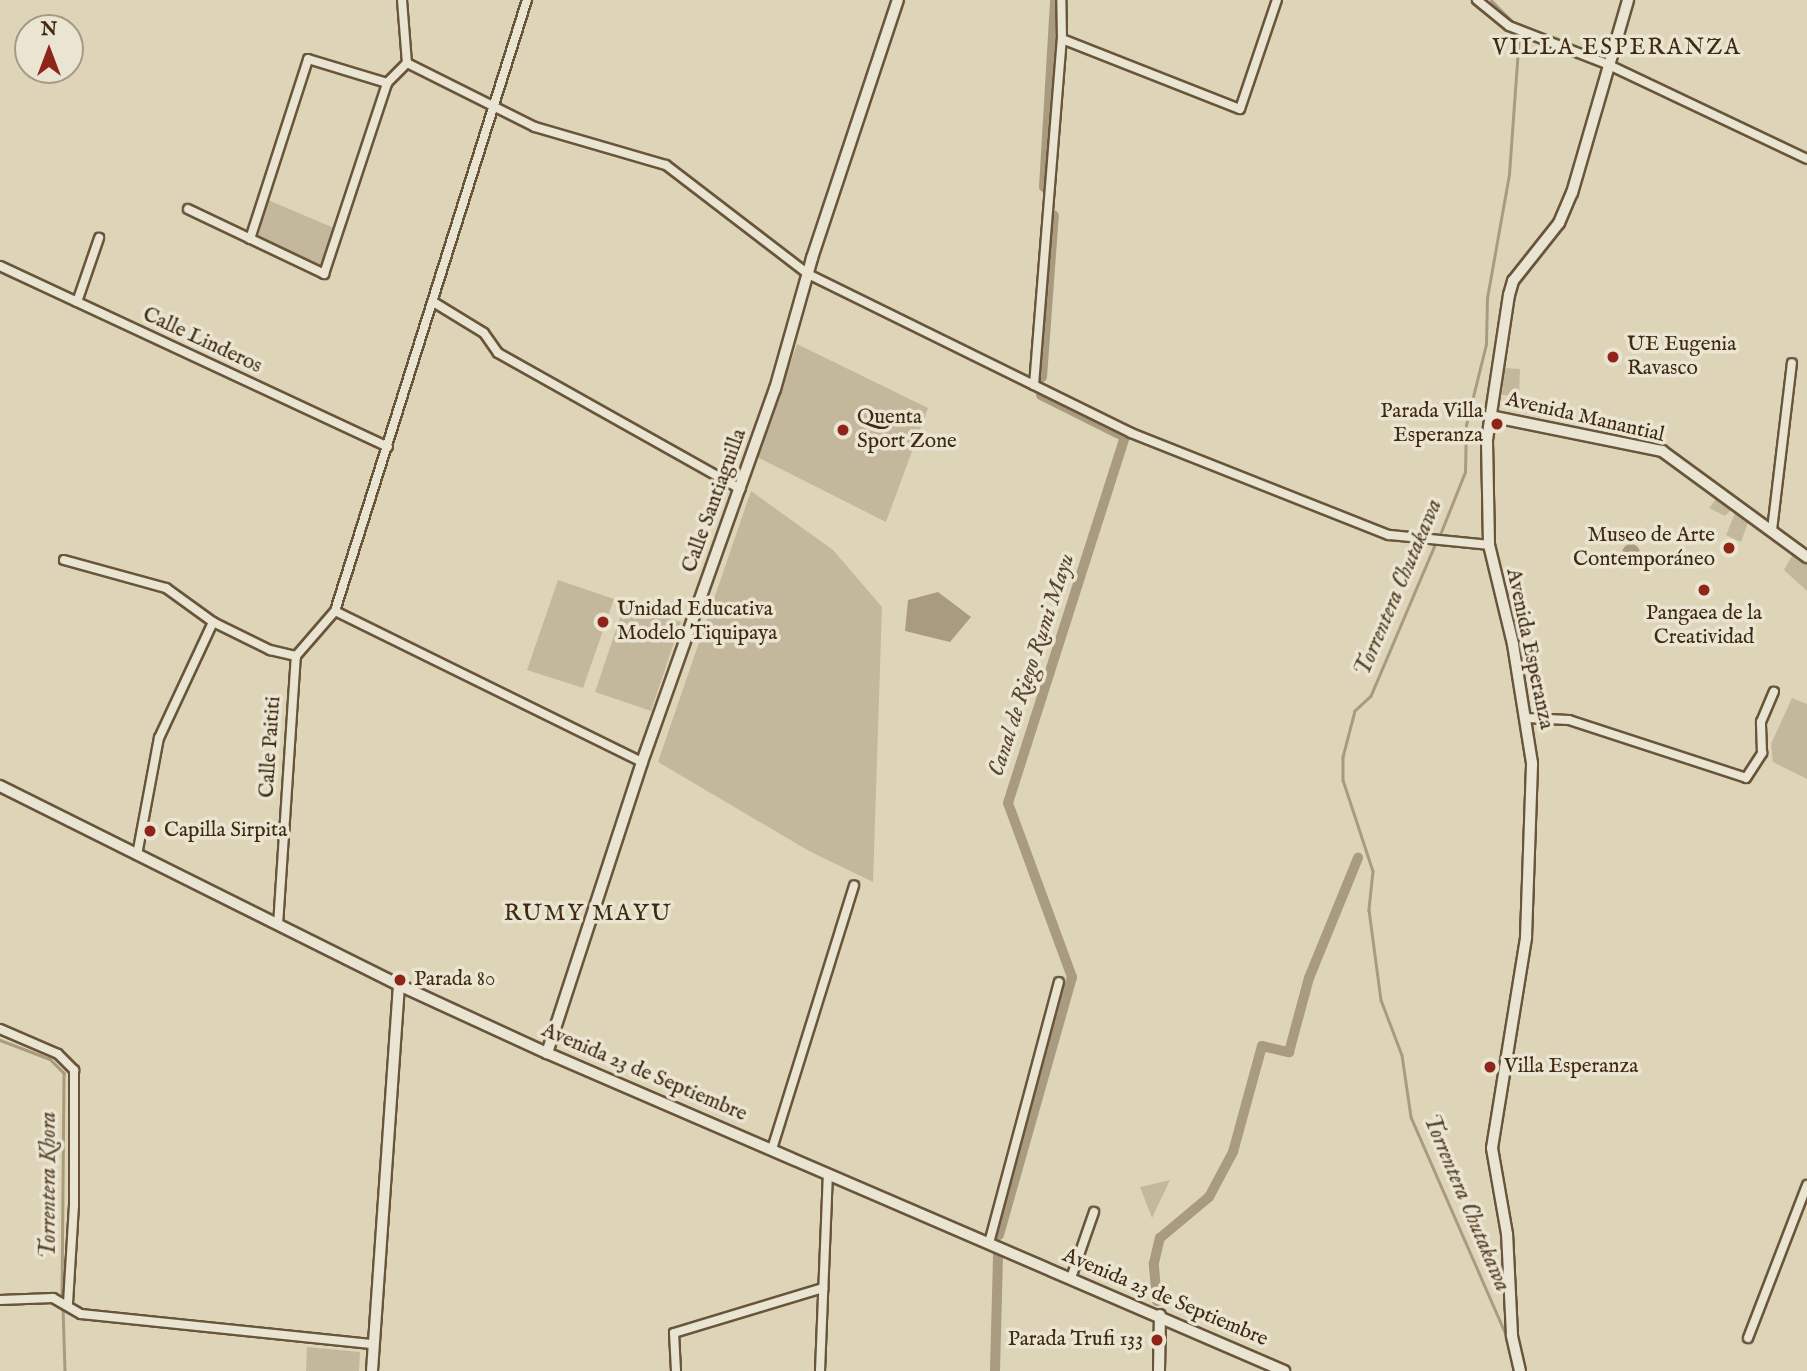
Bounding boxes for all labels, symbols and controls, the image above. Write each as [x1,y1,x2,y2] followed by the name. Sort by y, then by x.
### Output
[14,14,84,84] north arrow
[41,18,57,42] text: N
[1494,34,1740,62] district label: VILLA ESPERANZA
[138,302,266,380] street label: Calle Linderos
[1627,332,1736,382] place label: UE Eugenia Ravasco
[1605,349,1621,365] marker: UE Eugenia Ravasco
[1503,387,1667,449] street label: Avenida Manantial
[1380,399,1483,449] place label: Parada Villa Esperanza
[857,405,957,455] place label: Quenta Sport Zone
[1489,416,1505,432] marker: Parada Villa Esperanza
[835,422,851,438] marker: Quenta Sport Zone
[677,426,753,576] street label: Calle Santiaguilla
[1349,495,1449,681] water label: Torrentera Chutakawa
[1573,523,1715,573] place label: Museo de Arte Contemporáneo
[1721,540,1737,556] marker: Museo de Arte Contemporáneo
[983,550,1081,780] water label: Canal de Riego Rumi Mayu
[1500,566,1558,732] street label: Avenida Esperanza
[1696,582,1712,598] marker: Pangaea de la Creatividad
[617,597,777,647] place label: Unidad Educativa Modelo Tiquipaya
[1646,601,1762,651] place label: Pangaea de la Creatividad
[595,614,611,630] marker: Unidad Educativa Modelo Tiquipaya
[255,695,287,799] street label: Calle Paititi
[164,818,287,844] place label: Capilla Sirpita
[142,823,158,839] marker: Capilla Sirpita
[505,900,671,928] district label: RUMY MAYU
[414,967,495,993] place label: Parada 80
[392,972,408,988] marker: Parada 80
[538,1018,750,1128] street label: Avenida 23 de Septiembre
[1504,1054,1638,1080] place label: Villa Esperanza
[1482,1059,1498,1075] marker: Villa Esperanza
[1416,1110,1516,1296] water label: Torrentera Chutakawa
[35,1112,63,1258] water label: Torrentera Khora
[1059,1243,1271,1353] street label: Avenida 23 de Septiembre
[1008,1327,1143,1353] place label: Parada Trufi 133
[1149,1332,1165,1348] marker: Parada Trufi 133

